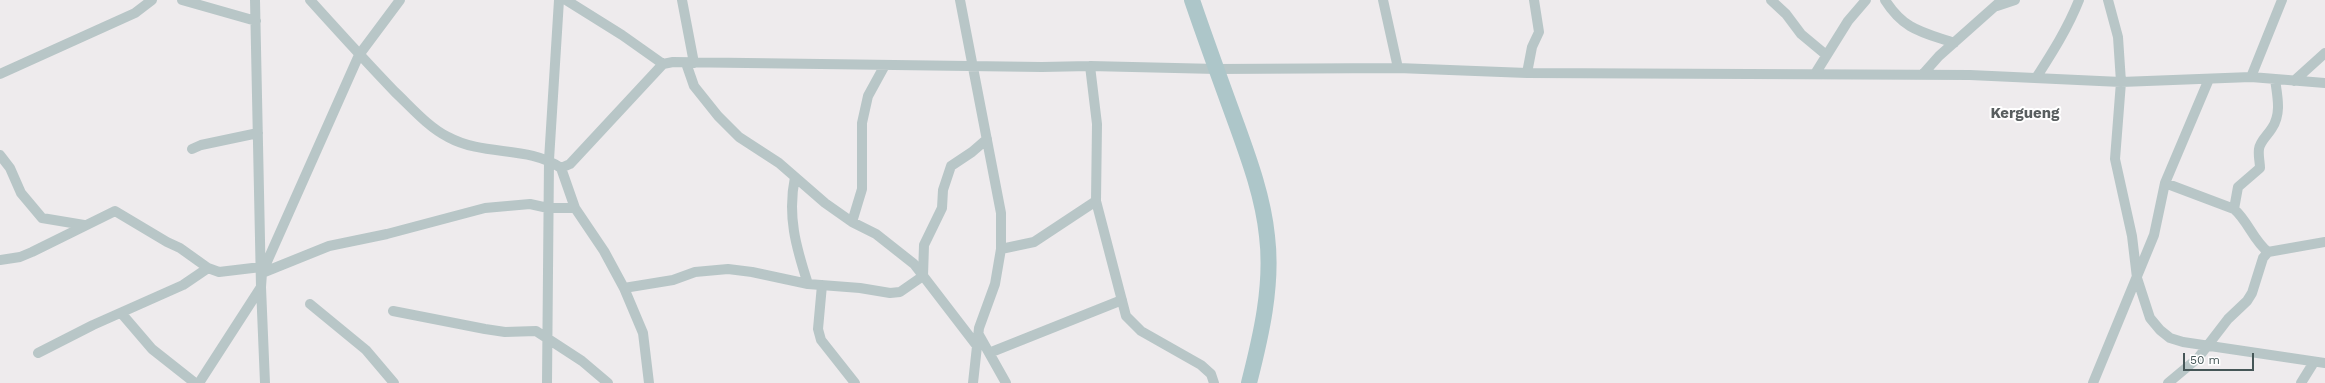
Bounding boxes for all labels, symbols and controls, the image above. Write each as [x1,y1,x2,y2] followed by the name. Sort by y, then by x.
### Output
[1991,105,2059,123] district label: Kergueng
[2185,345,2256,371] scale bar
[2190,353,2220,367] text: 50 m

